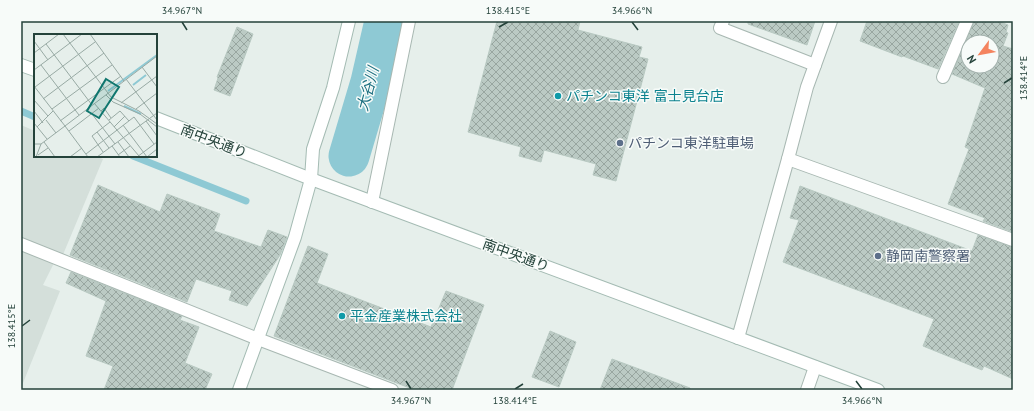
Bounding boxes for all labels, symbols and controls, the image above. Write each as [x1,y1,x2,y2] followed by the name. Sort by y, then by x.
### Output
[162,4,202,17] text: 34.967°N
[486,4,530,17] text: 138.415°E
[612,4,652,17] text: 34.966°N
[34,34,157,157] inset map
[960,34,1000,74] north arrow
[964,53,979,66] text: N
[1017,56,1030,100] text: 138.414°E
[353,63,383,113] water label: 大谷川
[566,87,724,105] place label: パチンコ東洋 富士見台店
[553,91,563,101] marker: パチンコ東洋 富士見台店
[178,120,250,162] street label: 南中央通り
[628,134,754,152] place label: パチンコ東洋駐車場
[615,138,625,148] marker: パチンコ東洋駐車場
[480,235,552,275] street label: 南中央通り
[886,247,970,265] place label: 静岡南警察署
[873,251,883,261] marker: 静岡南警察署
[5,304,18,348] text: 138.415°E
[350,307,462,325] place label: 平金産業株式会社
[337,311,347,321] marker: 平金産業株式会社
[391,394,431,407] text: 34.967°N
[493,394,537,407] text: 138.414°E
[842,394,882,407] text: 34.966°N

